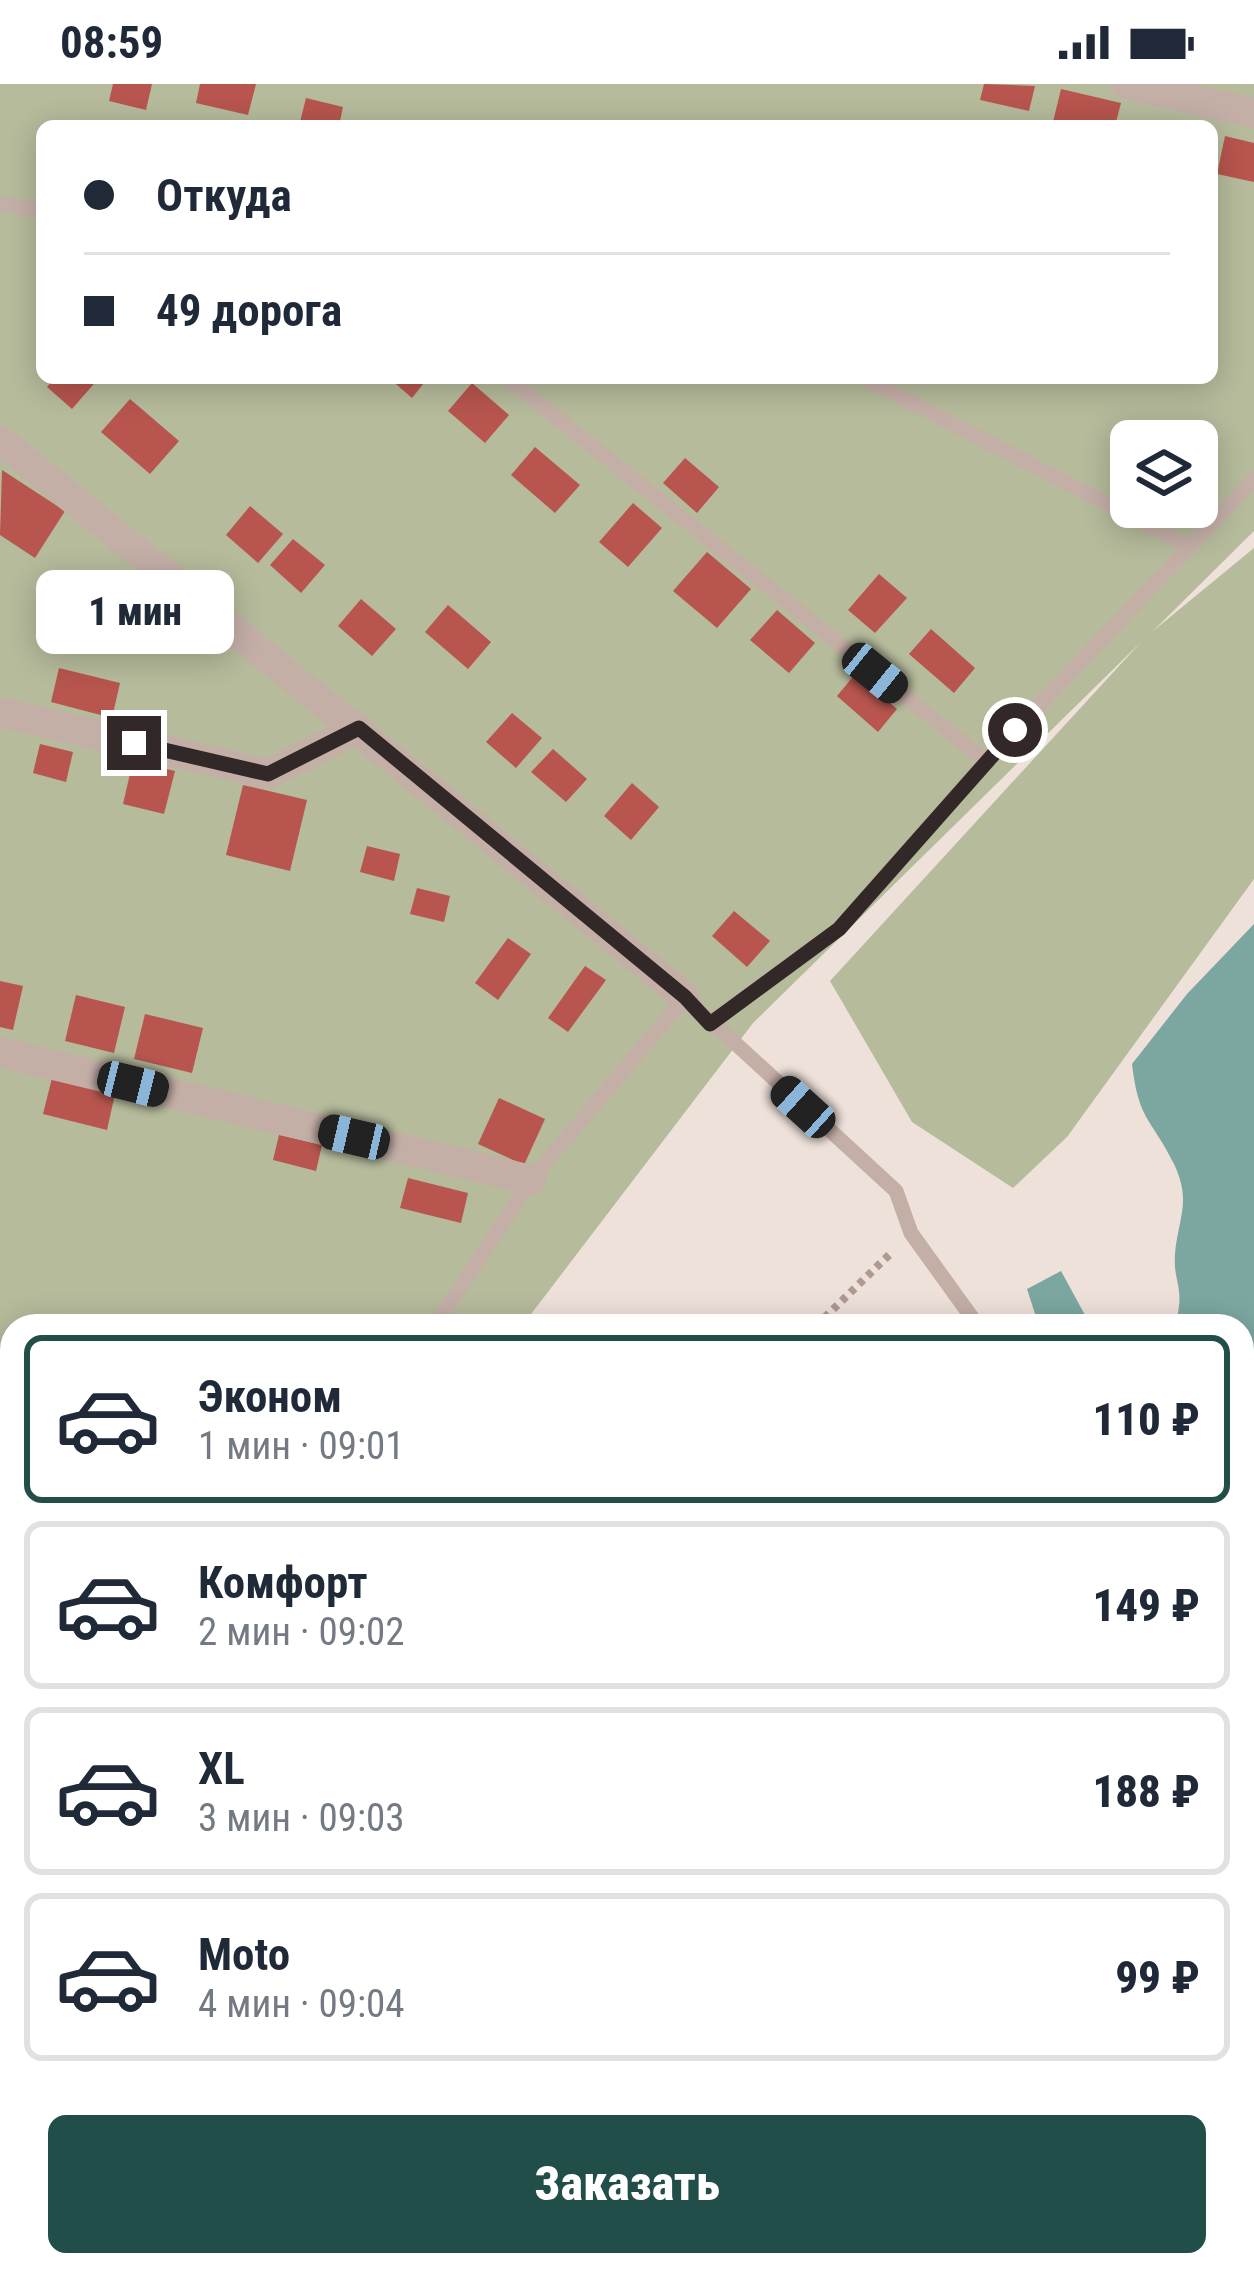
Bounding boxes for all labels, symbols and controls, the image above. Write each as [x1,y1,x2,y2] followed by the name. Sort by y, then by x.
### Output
[60,16,163,69] text: 08:59
[156,169,292,222] text: Откуда
[156,284,342,337] text: 49 дорога
[1110,420,1218,528] map controls
[1110,420,1218,528] button: layers
[35,569,233,653] callout: 1 мин
[88,589,182,635] text: 1 мин
[836,636,914,710] car
[988,703,1042,757] route start
[107,716,161,770] route end
[94,1058,172,1110] car
[764,1070,842,1144] car
[315,1111,393,1163] car
[54,1365,162,1473] icon: car
[198,1370,342,1423] text: Эконом
[1092,1393,1200,1446] text: 110 ₽
[198,1423,405,1469] text: 1 мин · 09:01
[54,1551,162,1659] icon: car
[198,1556,368,1609] text: Комфорт
[1092,1579,1200,1632] text: 149 ₽
[198,1609,405,1655] text: 2 мин · 09:02
[54,1737,162,1845] icon: car
[198,1742,245,1795] text: XL
[1092,1765,1200,1818] text: 188 ₽
[198,1795,405,1841] text: 3 мин · 09:03
[54,1923,162,2031] icon: car
[198,1928,290,1981] text: Moto
[1115,1951,1200,2004] text: 99 ₽
[198,1981,405,2027] text: 4 мин · 09:04
[48,2115,1206,2253] button: Заказать

